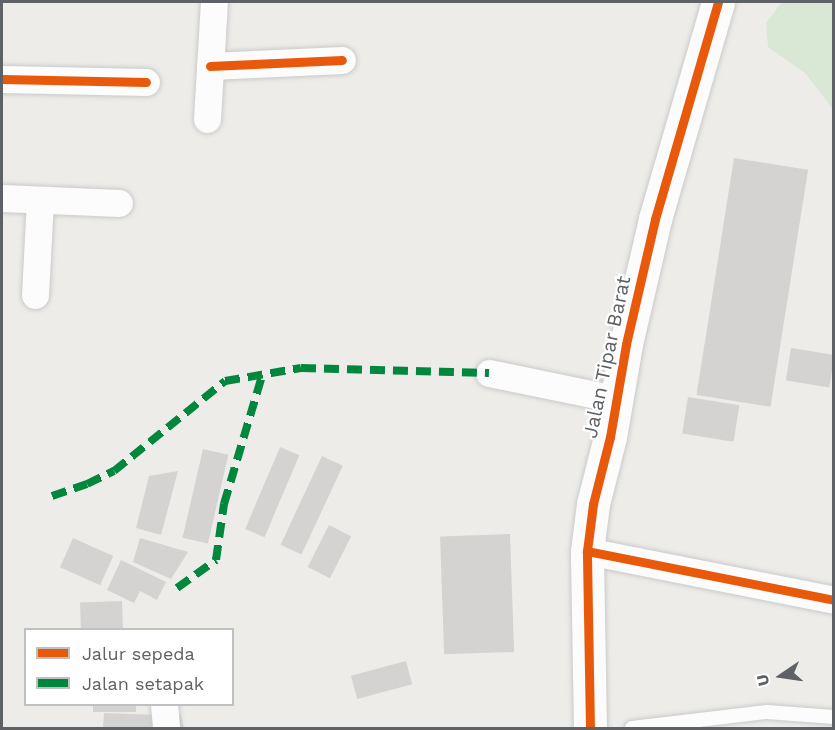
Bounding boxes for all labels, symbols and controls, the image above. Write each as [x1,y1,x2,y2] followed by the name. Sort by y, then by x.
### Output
[578,273,636,441] street label: Jalan Tipar Barat
[24,628,234,706] legend
[82,643,195,664] text: Jalur sepeda
[751,646,811,706] north arrow
[752,672,774,688] text: U
[82,673,204,694] text: Jalan setapak

